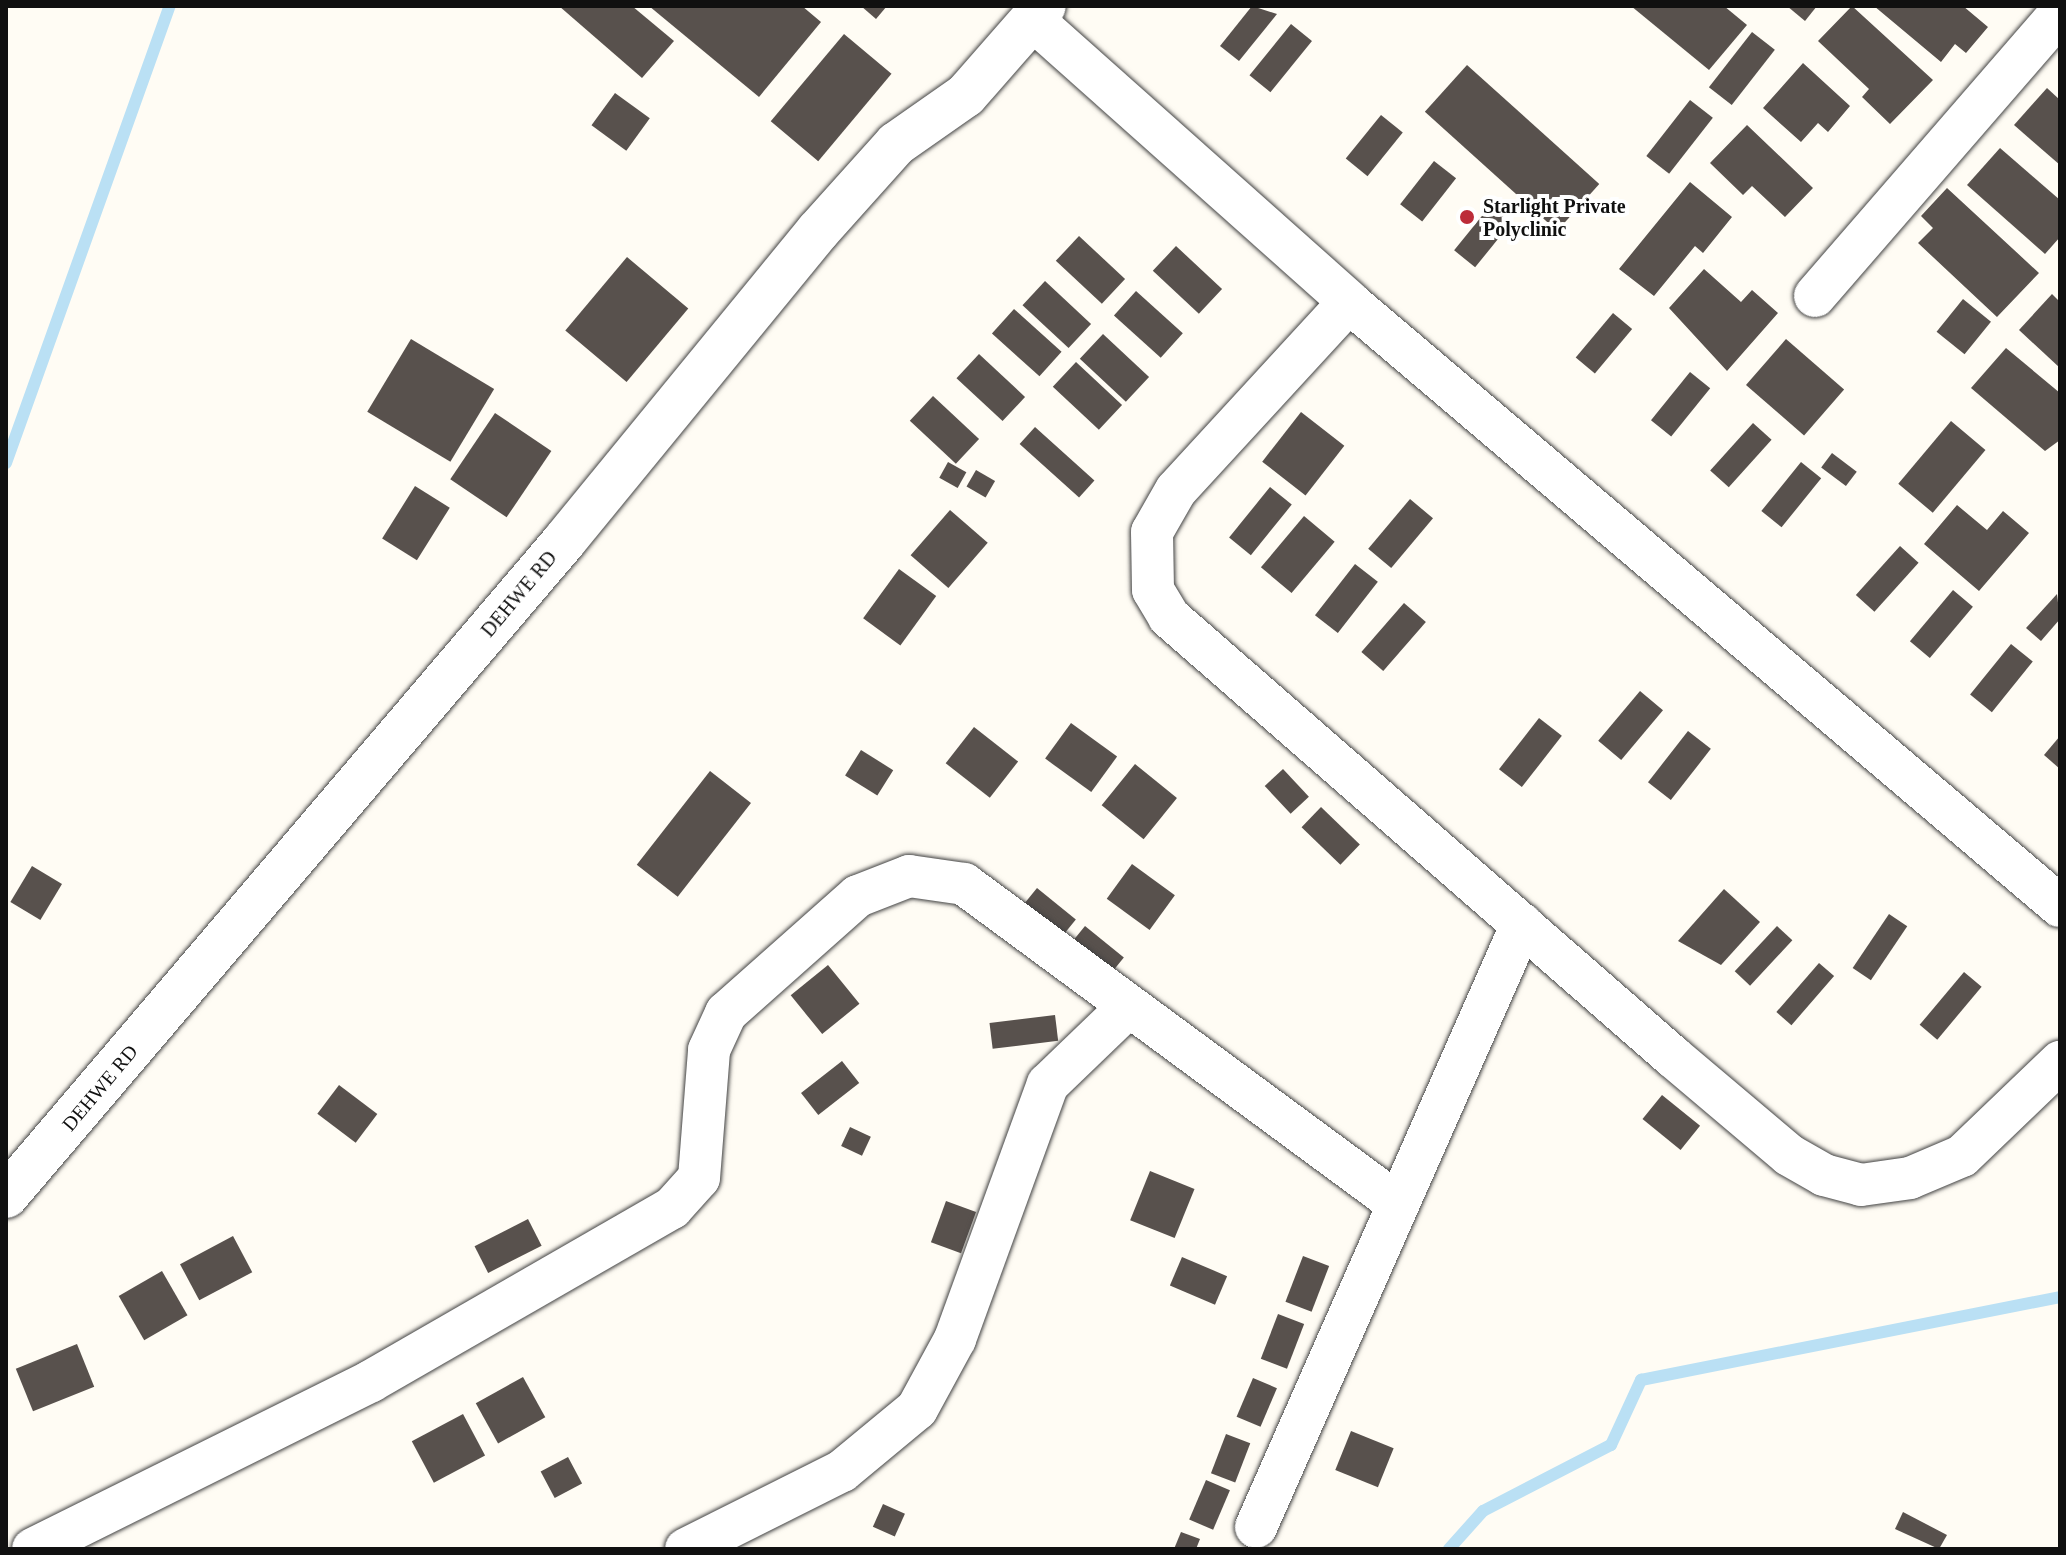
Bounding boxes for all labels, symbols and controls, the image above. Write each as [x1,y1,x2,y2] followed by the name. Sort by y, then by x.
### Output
[1483,194,1626,241] place label: Starlight Private Polyclinic
[1458,208,1476,226] marker: Starlight Private Polyclinic
[476,546,562,642] street label: DEHWE RD
[57,1040,143,1136] street label: DEHWE RD

